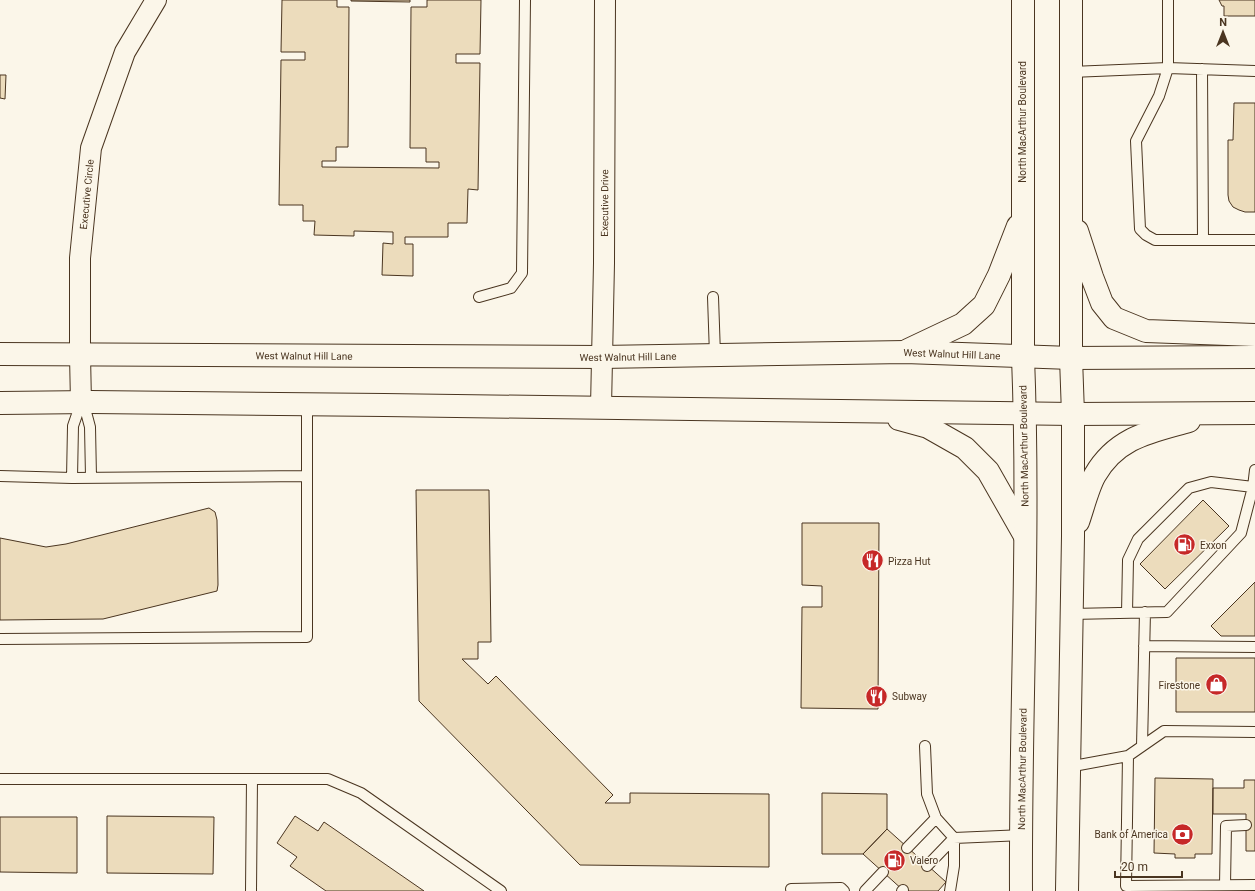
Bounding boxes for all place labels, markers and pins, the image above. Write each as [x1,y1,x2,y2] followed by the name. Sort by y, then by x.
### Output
[1171,532,1197,558] fuel station icon: Exxon
[1200,540,1227,551] place label: Exxon
[859,548,885,574] restaurant icon: Pizza Hut
[888,556,931,567] place label: Pizza Hut
[1203,672,1229,698] shop icon: Firestone
[1159,680,1200,691] place label: Firestone
[864,683,890,709] restaurant icon: Subway
[892,691,927,702] place label: Subway
[1170,821,1196,847] bank icon: Bank of America
[1095,829,1168,840] place label: Bank of America
[882,847,908,873] fuel station icon: Valero
[910,855,939,866] place label: Valero

